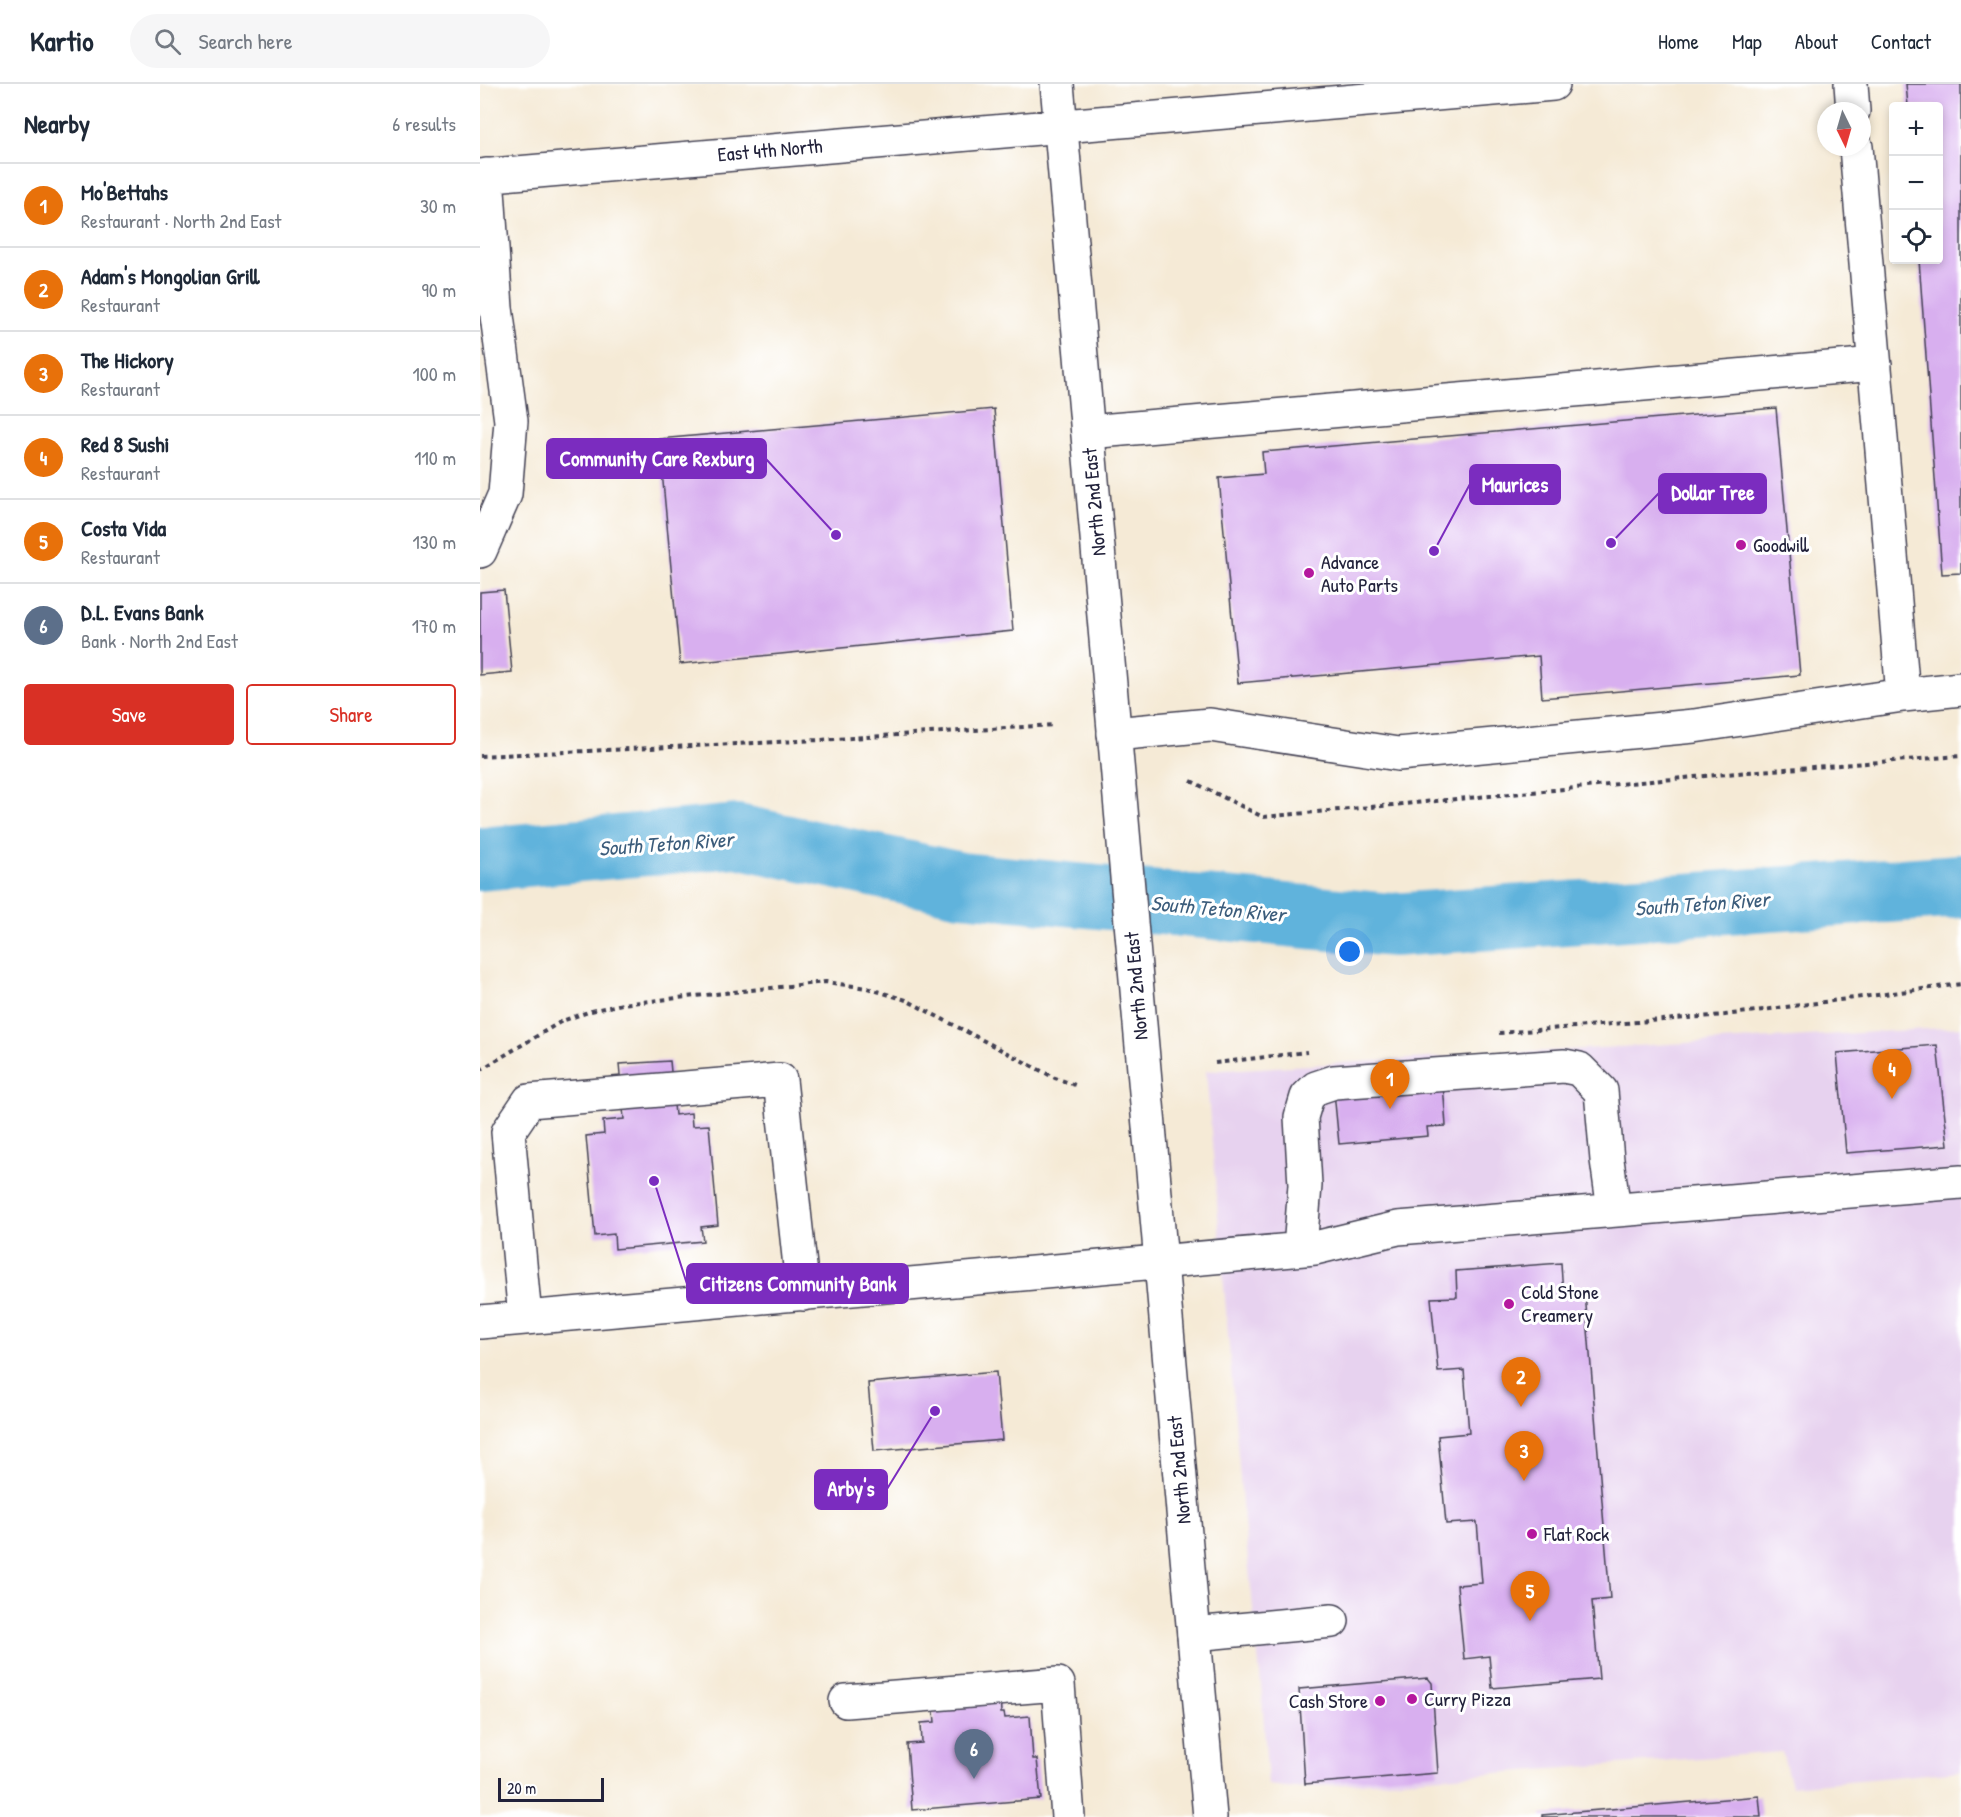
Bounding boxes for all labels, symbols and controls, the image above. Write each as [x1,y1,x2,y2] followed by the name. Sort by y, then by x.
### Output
[130,14,550,68] search box
[30,22,94,60] text: Kartio
[151,25,184,58] icon: search
[199,26,293,56] text: Search here
[1658,27,1699,56] text: Home
[1732,27,1762,56] text: Map
[1795,27,1838,56] text: About
[1871,27,1931,56] text: Contact
[1817,102,1871,156] north arrow
[1889,102,1943,264] map controls
[1889,102,1943,156] button: +
[24,106,90,141] text: Nearby
[392,110,456,137] text: 6 results
[717,131,823,168] street label: East 4th North
[1889,156,1943,210] button: −
[81,177,168,207] text: Mo'Bettahs
[40,192,47,219] text: 1
[420,192,456,219] text: 30 m
[81,207,281,234] text: Restaurant · North 2nd East
[1889,210,1943,264] button: locate
[81,261,259,291] text: Adam's Mongolian Grill
[39,276,48,303] text: 2
[422,276,456,303] text: 90 m
[81,291,160,318] text: Restaurant
[81,345,174,375] text: The Hickory
[39,360,48,387] text: 3
[413,360,456,387] text: 100 m
[81,375,160,402] text: Restaurant
[81,429,170,459] text: Red 8 Sushi
[547,439,766,478] callout: Community Care Rexburg
[40,444,47,471] text: 4
[414,444,456,471] text: 110 m
[560,444,754,474] text: Community Care Rexburg
[1075,446,1112,557] street label: North 2nd East
[81,459,160,486] text: Restaurant
[1470,465,1560,504] callout: Maurices
[1482,470,1548,499] text: Maurices
[1659,474,1766,513] callout: Dollar Tree
[1671,478,1755,507] text: Dollar Tree
[81,513,166,543] text: Costa Vida
[39,528,48,555] text: 5
[413,528,456,555] text: 130 m
[1753,531,1809,558] place label: Goodwill
[1734,538,1748,552] marker: Goodwill
[81,543,160,570] text: Restaurant
[1321,548,1398,598] place label: Advance Auto Parts
[1302,566,1316,580] marker: Advance Auto Parts
[81,597,204,627] text: D.L. Evans Bank
[40,612,47,639] text: 6
[412,612,456,639] text: 170 m
[81,627,238,654] text: Bank · North 2nd East
[24,684,234,745] button: Save
[246,684,456,745] button: Share
[598,824,737,863] water label: South Teton River
[1634,884,1773,923] water label: South Teton River
[1150,888,1289,929] water label: South Teton River
[1117,930,1154,1041] street label: North 2nd East
[1335,937,1364,966] your location
[1872,1050,1912,1099] pin: 4
[1370,1060,1410,1109] pin: 1
[687,1264,908,1303] callout: Citizens Community Bank
[699,1269,897,1299] text: Citizens Community Bank
[1521,1278,1599,1328] place label: Cold Stone Creamery
[1502,1297,1516,1311] marker: Cold Stone Creamery
[1502,1358,1540,1407] pin: 2
[1160,1414,1197,1525] street label: North 2nd East
[1504,1432,1544,1481] pin: 3
[815,1470,887,1509] callout: Arby's
[827,1474,875,1504] text: Arby's
[1543,1520,1609,1547] place label: Flat Rock
[1525,1527,1539,1541] marker: Flat Rock
[1510,1572,1550,1621] pin: 5
[1424,1685,1511,1712] place label: Curry Pizza
[1289,1687,1368,1714] place label: Cash Store
[1405,1692,1419,1706] marker: Curry Pizza
[1373,1694,1387,1708] marker: Cash Store
[954,1730,994,1779] pin: 6
[498,1775,604,1802] scale bar
[507,1777,536,1799] text: 20 m

